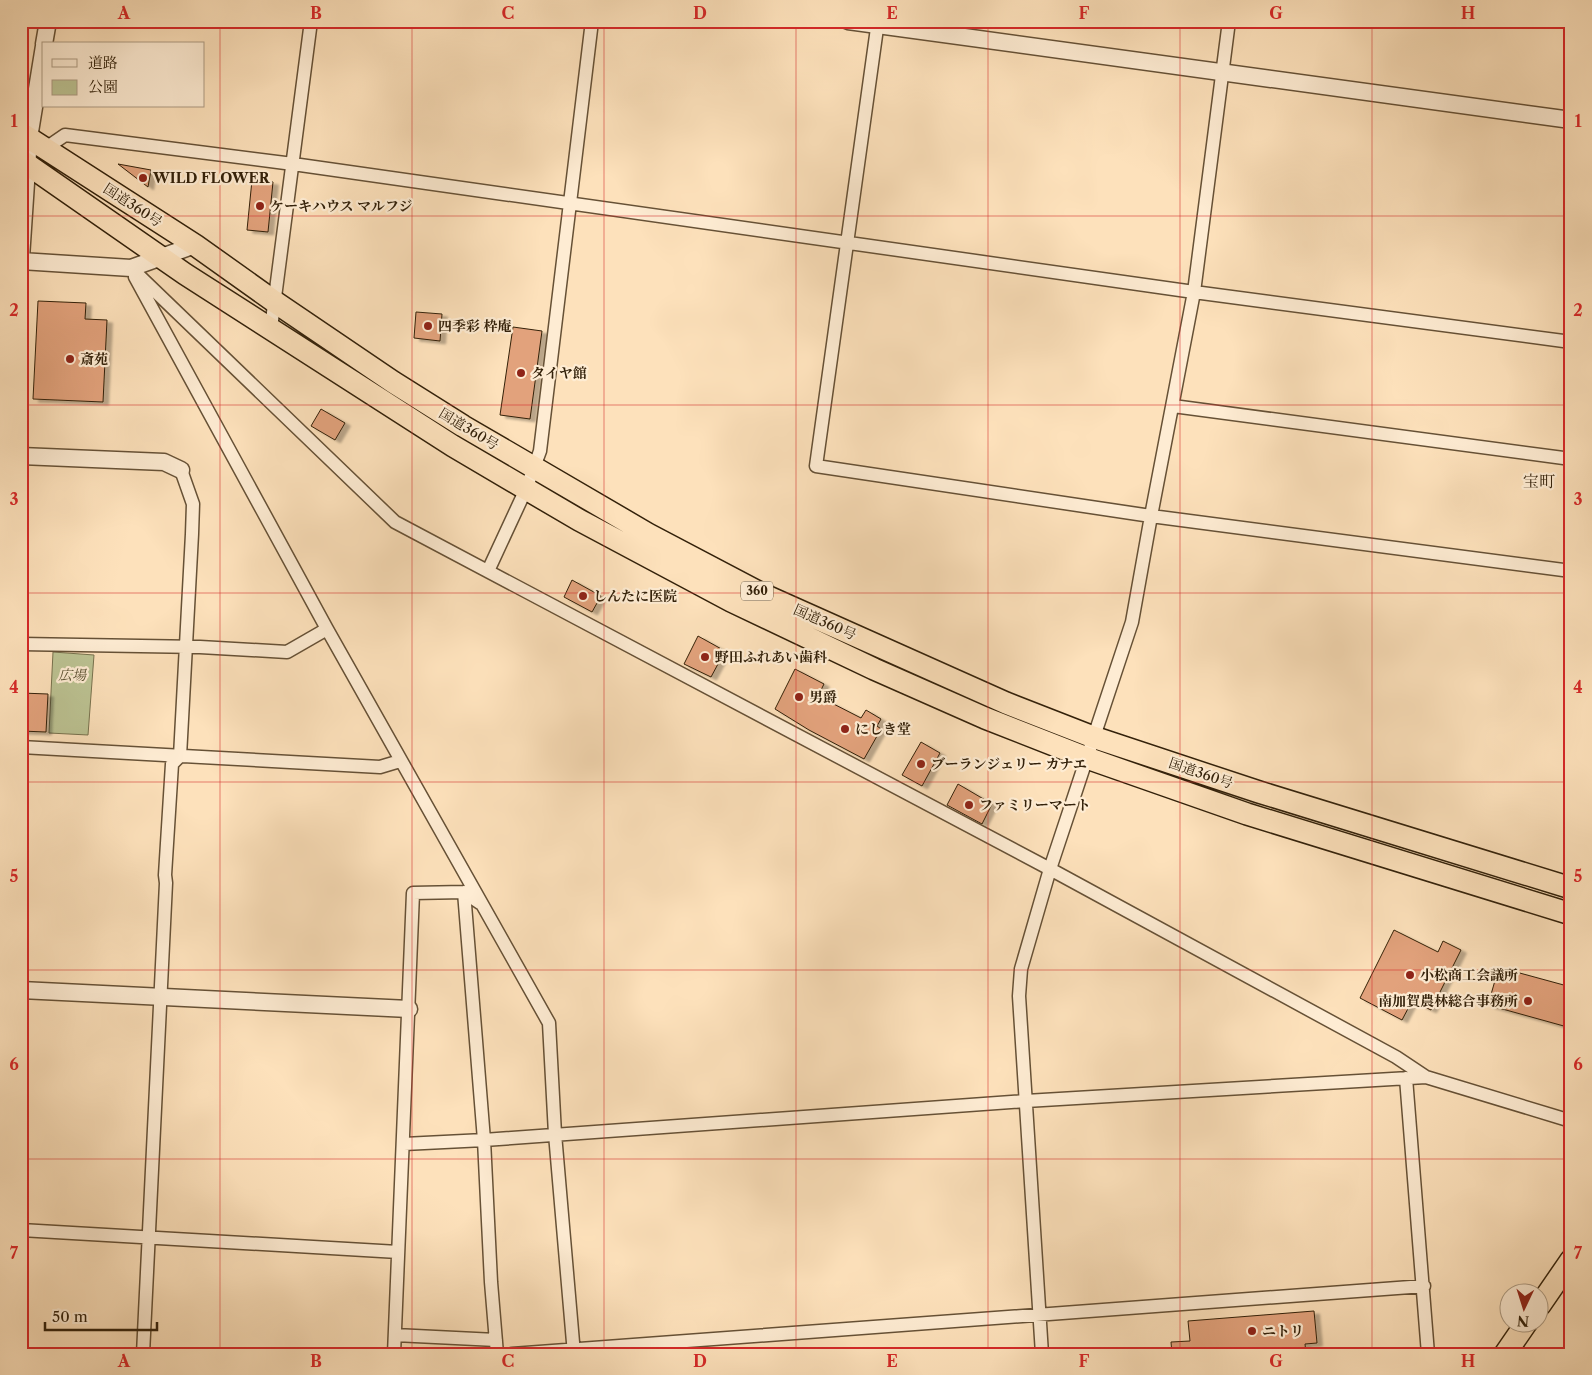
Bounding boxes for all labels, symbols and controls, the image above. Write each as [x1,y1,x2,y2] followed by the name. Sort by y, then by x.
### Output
[117,3,131,23] text: A
[310,3,322,23] text: B
[502,3,514,23] text: C
[693,3,707,23] text: D
[886,3,898,23] text: E
[1079,3,1090,23] text: F
[1269,3,1283,23] text: G
[1461,3,1475,23] text: H
[42,42,205,108] legend
[88,53,118,72] text: 道路
[88,77,118,96] text: 公園
[10,111,18,131] text: 1
[1574,111,1582,131] text: 1
[152,169,271,187] place label: WILD FLOWER
[137,172,149,184] marker: WILD FLOWER
[100,179,166,231] street label: 国道360号
[270,197,413,215] place label: ケーキハウス マルフジ
[254,200,266,212] marker: ケーキハウス マルフジ
[9,300,19,320] text: 2
[1573,300,1583,320] text: 2
[438,317,512,335] place label: 四季彩 枠庵
[422,320,434,332] marker: 四季彩 枠庵
[80,350,108,368] place label: 斎苑
[64,353,76,365] marker: 斎苑
[531,364,587,382] place label: タイヤ館
[515,367,527,379] marker: タイヤ館
[436,404,502,454] street label: 国道360号
[1523,471,1555,491] district label: 宝町
[9,489,19,509] text: 3
[1573,489,1583,509] text: 3
[741,582,773,600] road number: 360
[593,587,677,605] place label: しんたに医院
[577,590,589,602] marker: しんたに医院
[791,600,859,644] street label: 国道360号
[715,648,828,666] place label: 野田ふれあい歯科
[699,651,711,663] marker: 野田ふれあい歯科
[58,666,88,684] park label: 広場
[9,677,19,697] text: 4
[1573,677,1583,697] text: 4
[809,688,837,706] place label: 男爵
[793,691,805,703] marker: 男爵
[855,720,911,738] place label: にしき堂
[839,723,851,735] marker: にしき堂
[1166,754,1236,792] street label: 国道360号
[931,755,1087,773] place label: ブーランジェリー カナエ
[915,758,927,770] marker: ブーランジェリー カナエ
[979,796,1091,814] place label: ファミリーマート
[963,799,975,811] marker: ファミリーマート
[10,866,19,886] text: 5
[1574,866,1583,886] text: 5
[1420,966,1518,984] place label: 小松商工会議所
[1404,969,1416,981] marker: 小松商工会議所
[1378,992,1518,1010] place label: 南加賀農林総合事務所
[1522,995,1534,1007] marker: 南加賀農林総合事務所
[9,1054,19,1074] text: 6
[1573,1054,1583,1074] text: 6
[10,1243,19,1263] text: 7
[1574,1243,1583,1263] text: 7
[1500,1282,1550,1332] north arrow
[45,1300,158,1332] scale bar
[52,1307,88,1326] text: 50 m
[1516,1312,1530,1330] text: N
[1262,1322,1304,1340] place label: ニトリ
[1246,1325,1258,1337] marker: ニトリ
[117,1351,131,1371] text: A
[310,1351,322,1371] text: B
[502,1351,514,1371] text: C
[693,1351,707,1371] text: D
[886,1351,898,1371] text: E
[1079,1351,1090,1371] text: F
[1269,1351,1283,1371] text: G
[1461,1351,1475,1371] text: H

